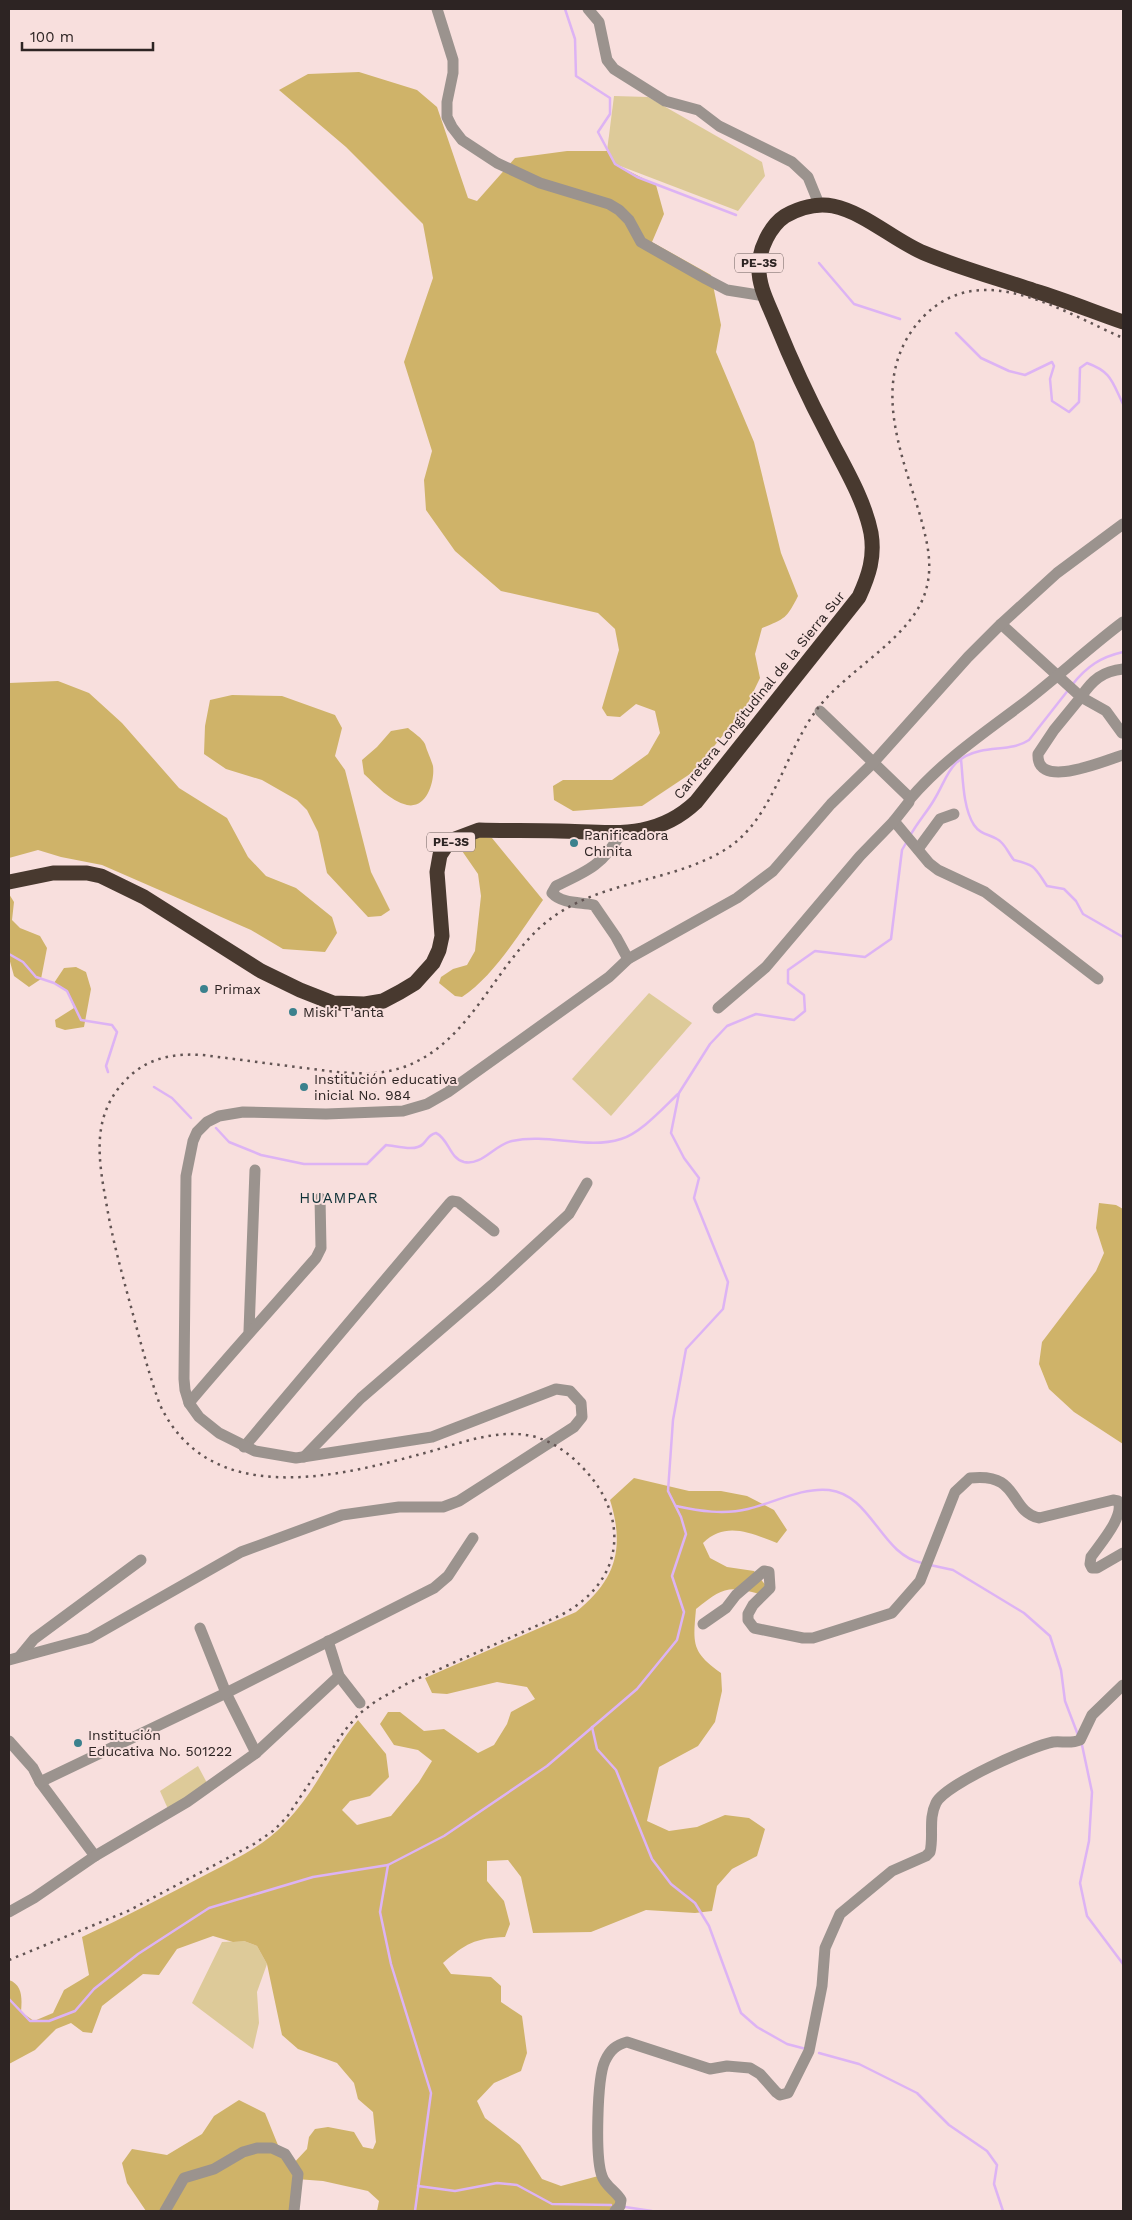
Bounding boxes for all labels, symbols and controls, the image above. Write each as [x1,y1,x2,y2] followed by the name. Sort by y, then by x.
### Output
[22,20,154,52] scale bar
[30,28,74,46] text: 100 m
[735,254,783,272] road number: PE-3S
[670,588,848,802] street label: Carretera Longitudinal de la Sierra Sur
[584,827,669,859] place label: Panificadora Chinita
[427,832,475,852] road number: PE-3S
[568,837,580,849] marker: Panificadora Chinita
[214,981,261,997] place label: Primax
[198,983,210,995] marker: Primax
[303,1004,384,1020] place label: Miski T'anta
[287,1006,299,1018] marker: Miski T'anta
[314,1071,457,1103] place label: Institución educativa inicial No. 984
[298,1081,310,1093] marker: Institución educativa inicial No. 984
[299,1189,379,1207] district label: HUAMPAR
[88,1727,232,1759] place label: Institución Educativa No. 501222
[72,1737,84,1749] marker: Institución Educativa No. 501222

